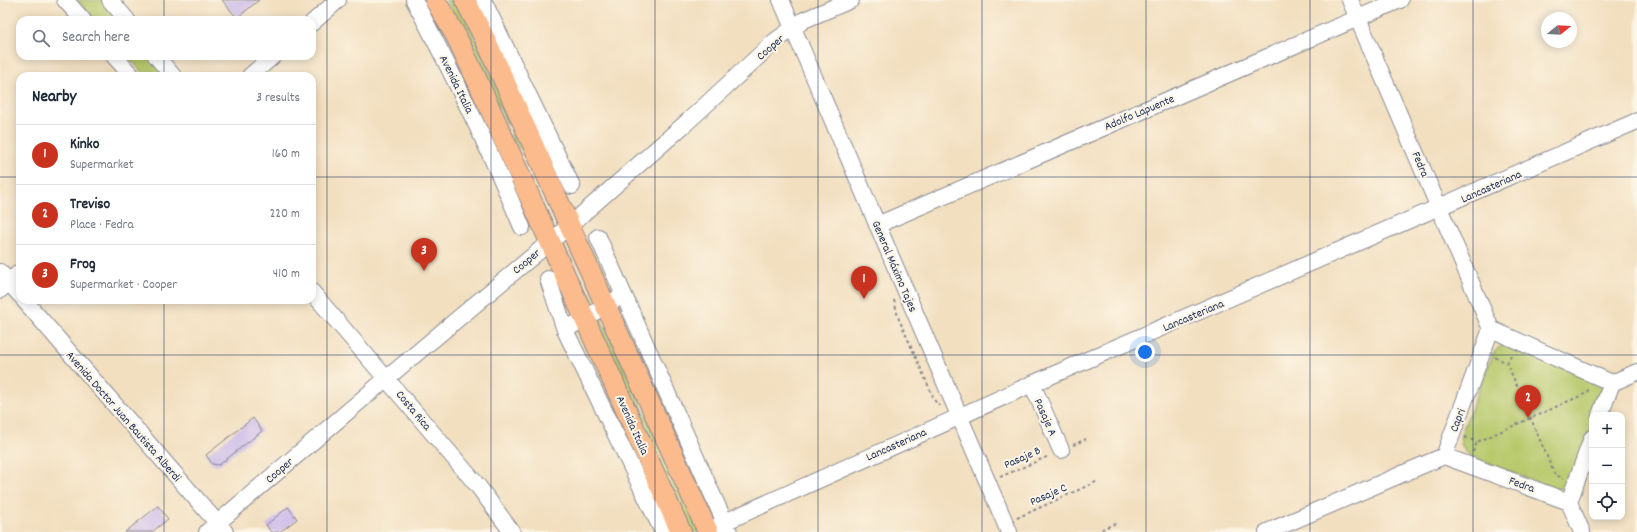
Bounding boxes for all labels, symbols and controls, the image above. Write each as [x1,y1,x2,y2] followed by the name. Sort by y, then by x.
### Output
[1541,12,1577,48] north arrow
[16,16,316,60] search box
[30,27,52,49] icon: search
[62,27,130,49] text: Search here
[753,31,789,65] street label: Cooper
[434,53,477,117] street label: Avenida Italia
[32,86,76,110] text: Nearby
[256,89,300,108] text: 3 results
[1102,91,1177,136] street label: Adolfo Lapuente
[70,134,99,156] text: Kinko
[44,145,46,164] text: 1
[272,145,300,164] text: 160 m
[1407,149,1433,180] street label: Fedra
[70,156,134,175] text: Supermarket
[1459,166,1525,208] street label: Lancasteriana
[70,194,110,216] text: Treviso
[42,205,48,224] text: 2
[270,205,300,224] text: 220 m
[70,216,134,235] text: Place · Fedra
[867,218,921,315] street label: General Máximo Tajes
[411,238,437,271] pin: 3
[509,245,545,279] street label: Cooper
[70,254,96,276] text: Frog
[42,265,48,284] text: 3
[273,265,300,284] text: 410 m
[851,266,877,299] pin: 1
[70,276,177,295] text: Supermarket · Cooper
[1160,296,1227,337] street label: Lancasteriana
[1135,342,1155,362] your location
[61,348,185,486] street label: Avenida Doctor Juan Bautista Alberdi
[1515,385,1541,418] pin: 2
[391,387,435,435] street label: Costa Rica
[611,393,652,458] street label: Avenida Italia
[1029,396,1061,440] street label: Pasaje A
[1446,406,1471,435] street label: Capri
[1589,412,1625,520] map controls
[1589,412,1625,448] button: +
[864,424,930,466] street label: Lancasteriana
[1002,443,1044,474] street label: Pasaje B
[1589,448,1625,484] button: −
[262,454,298,488] street label: Cooper
[1506,473,1537,498] street label: Fedra
[1027,480,1070,511] street label: Pasaje C
[1589,484,1625,520] button: locate

